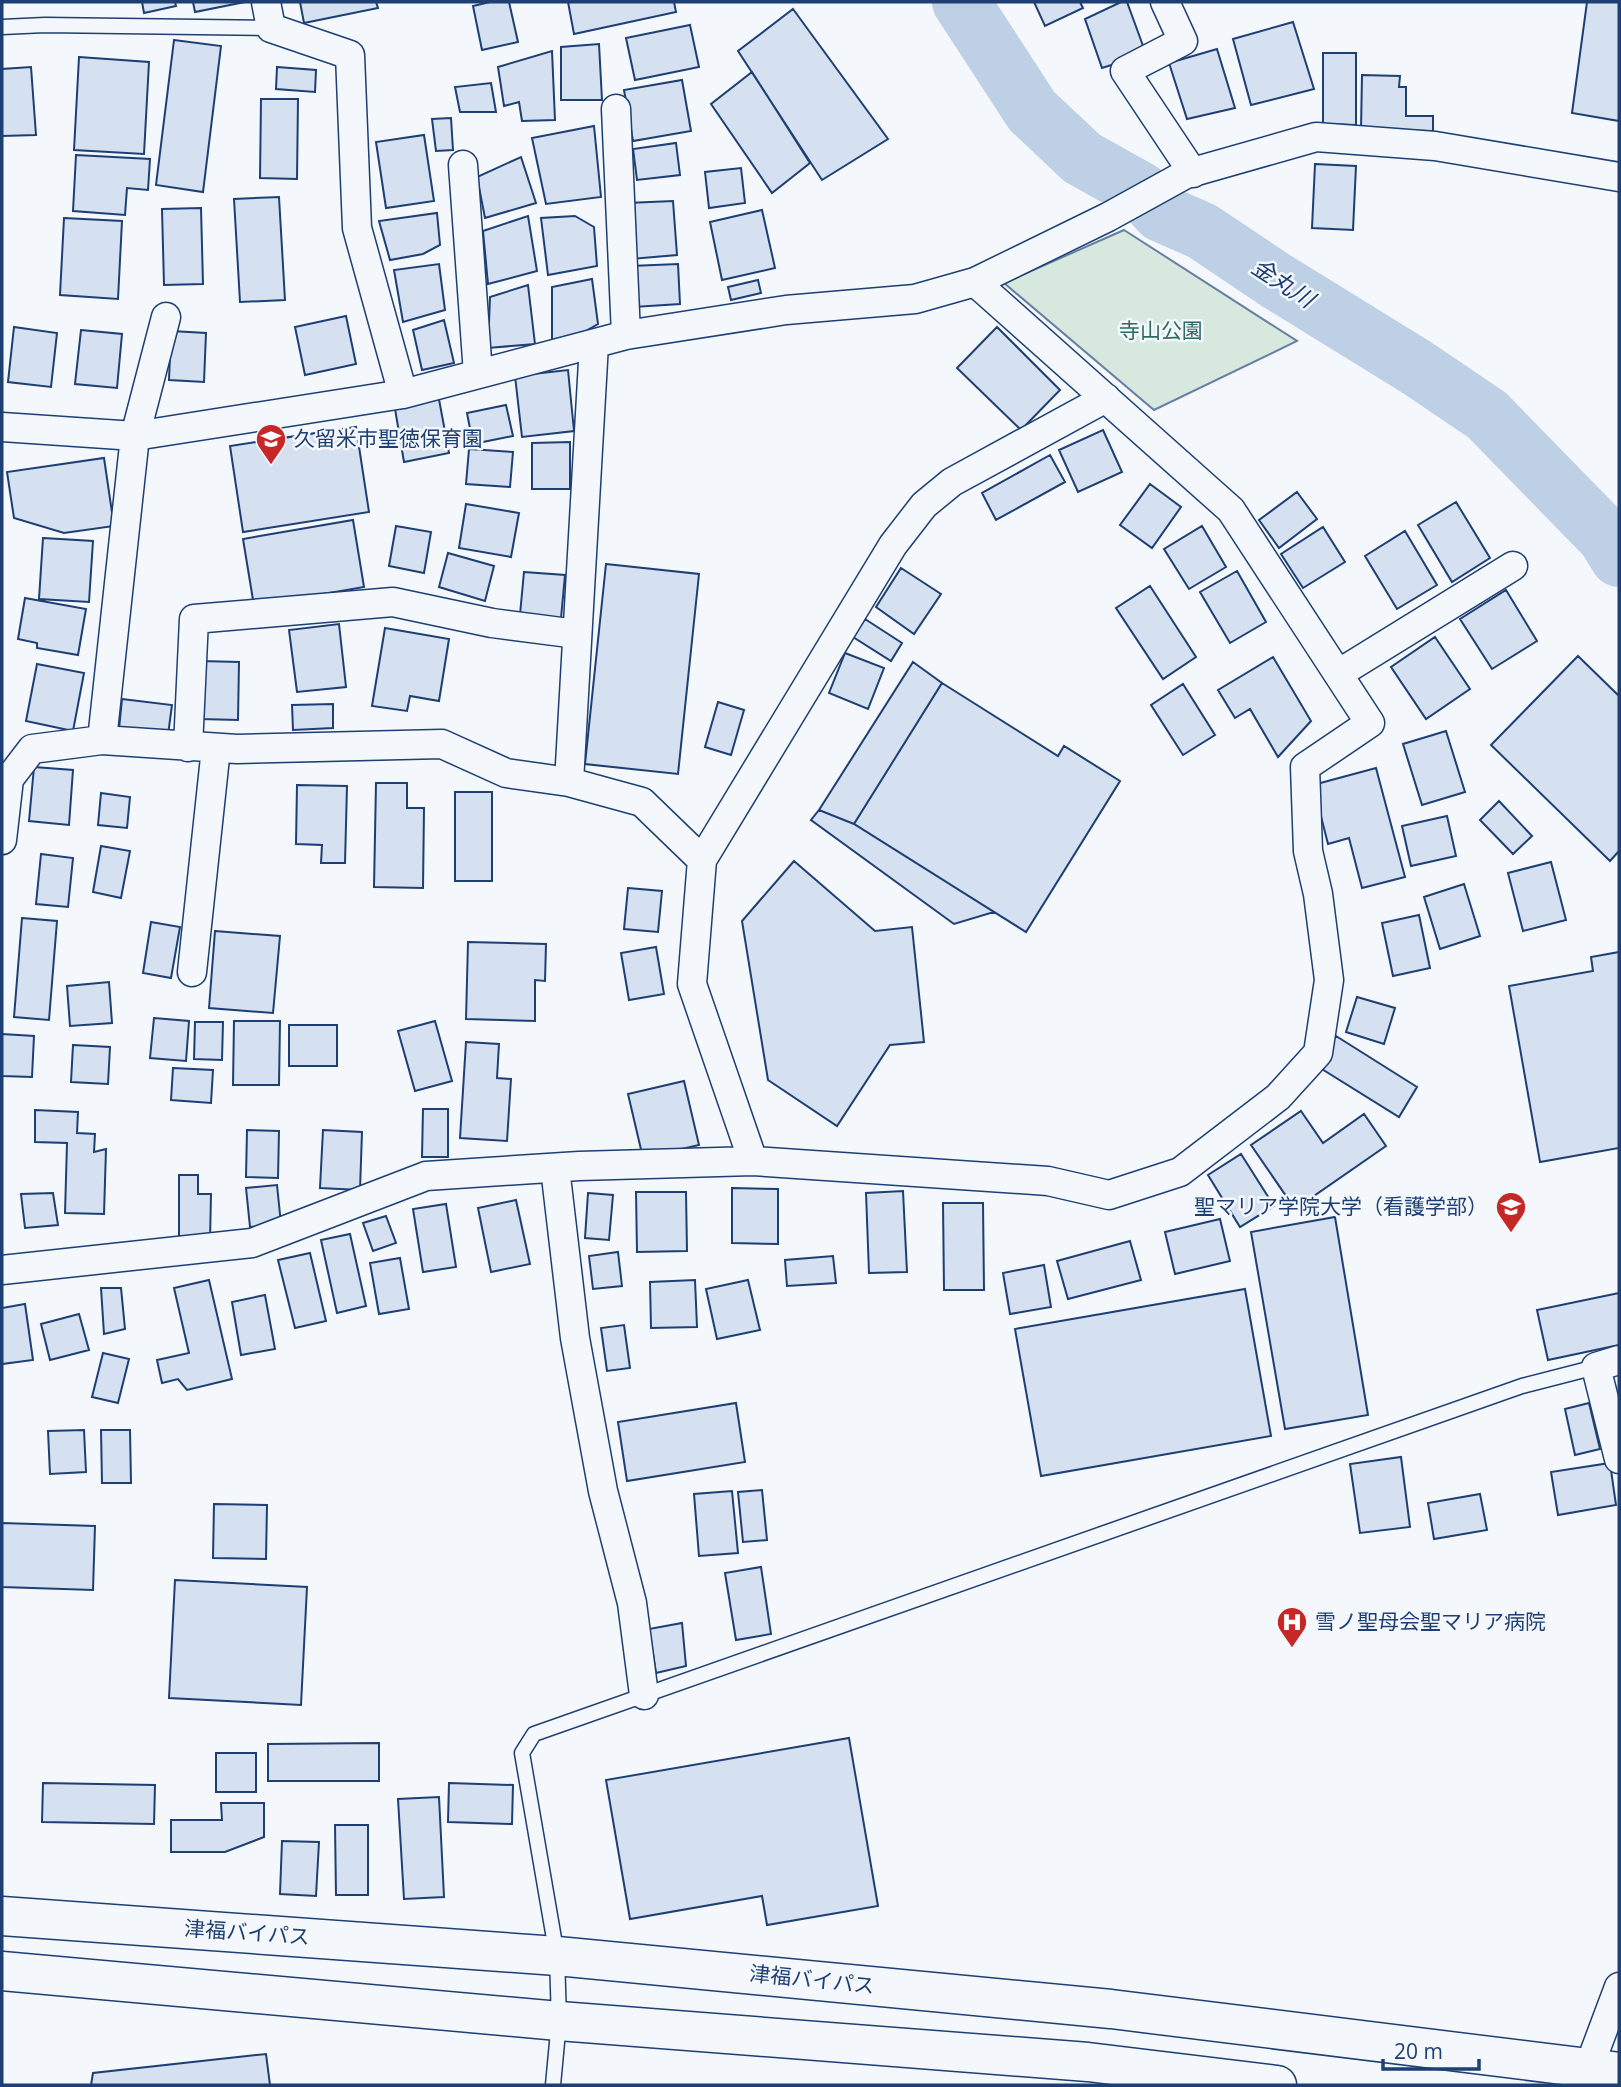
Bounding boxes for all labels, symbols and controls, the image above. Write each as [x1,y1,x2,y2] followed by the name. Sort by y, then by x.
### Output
[1246,250,1324,316] water label: 金丸川
[1119,316,1203,344] park label: 寺山公園
[254,422,288,466] school or university icon: 久留米市聖徳保育園
[294,424,483,452] place label: 久留米市聖徳保育園
[1494,1190,1528,1234] school or university icon: 聖マリア学院大学（看護学部）
[1194,1192,1488,1220] place label: 聖マリア学院大学（看護学部）
[1275,1605,1309,1649] hospital icon: 雪ノ聖母会聖マリア病院
[1315,1607,1546,1635] place label: 雪ノ聖母会聖マリア病院
[183,1914,311,1950] street label: 津福バイパス
[748,1959,876,1999] street label: 津福バイパス
[1383,2028,1479,2072] scale bar
[1394,2037,1443,2065] text: 20 m

